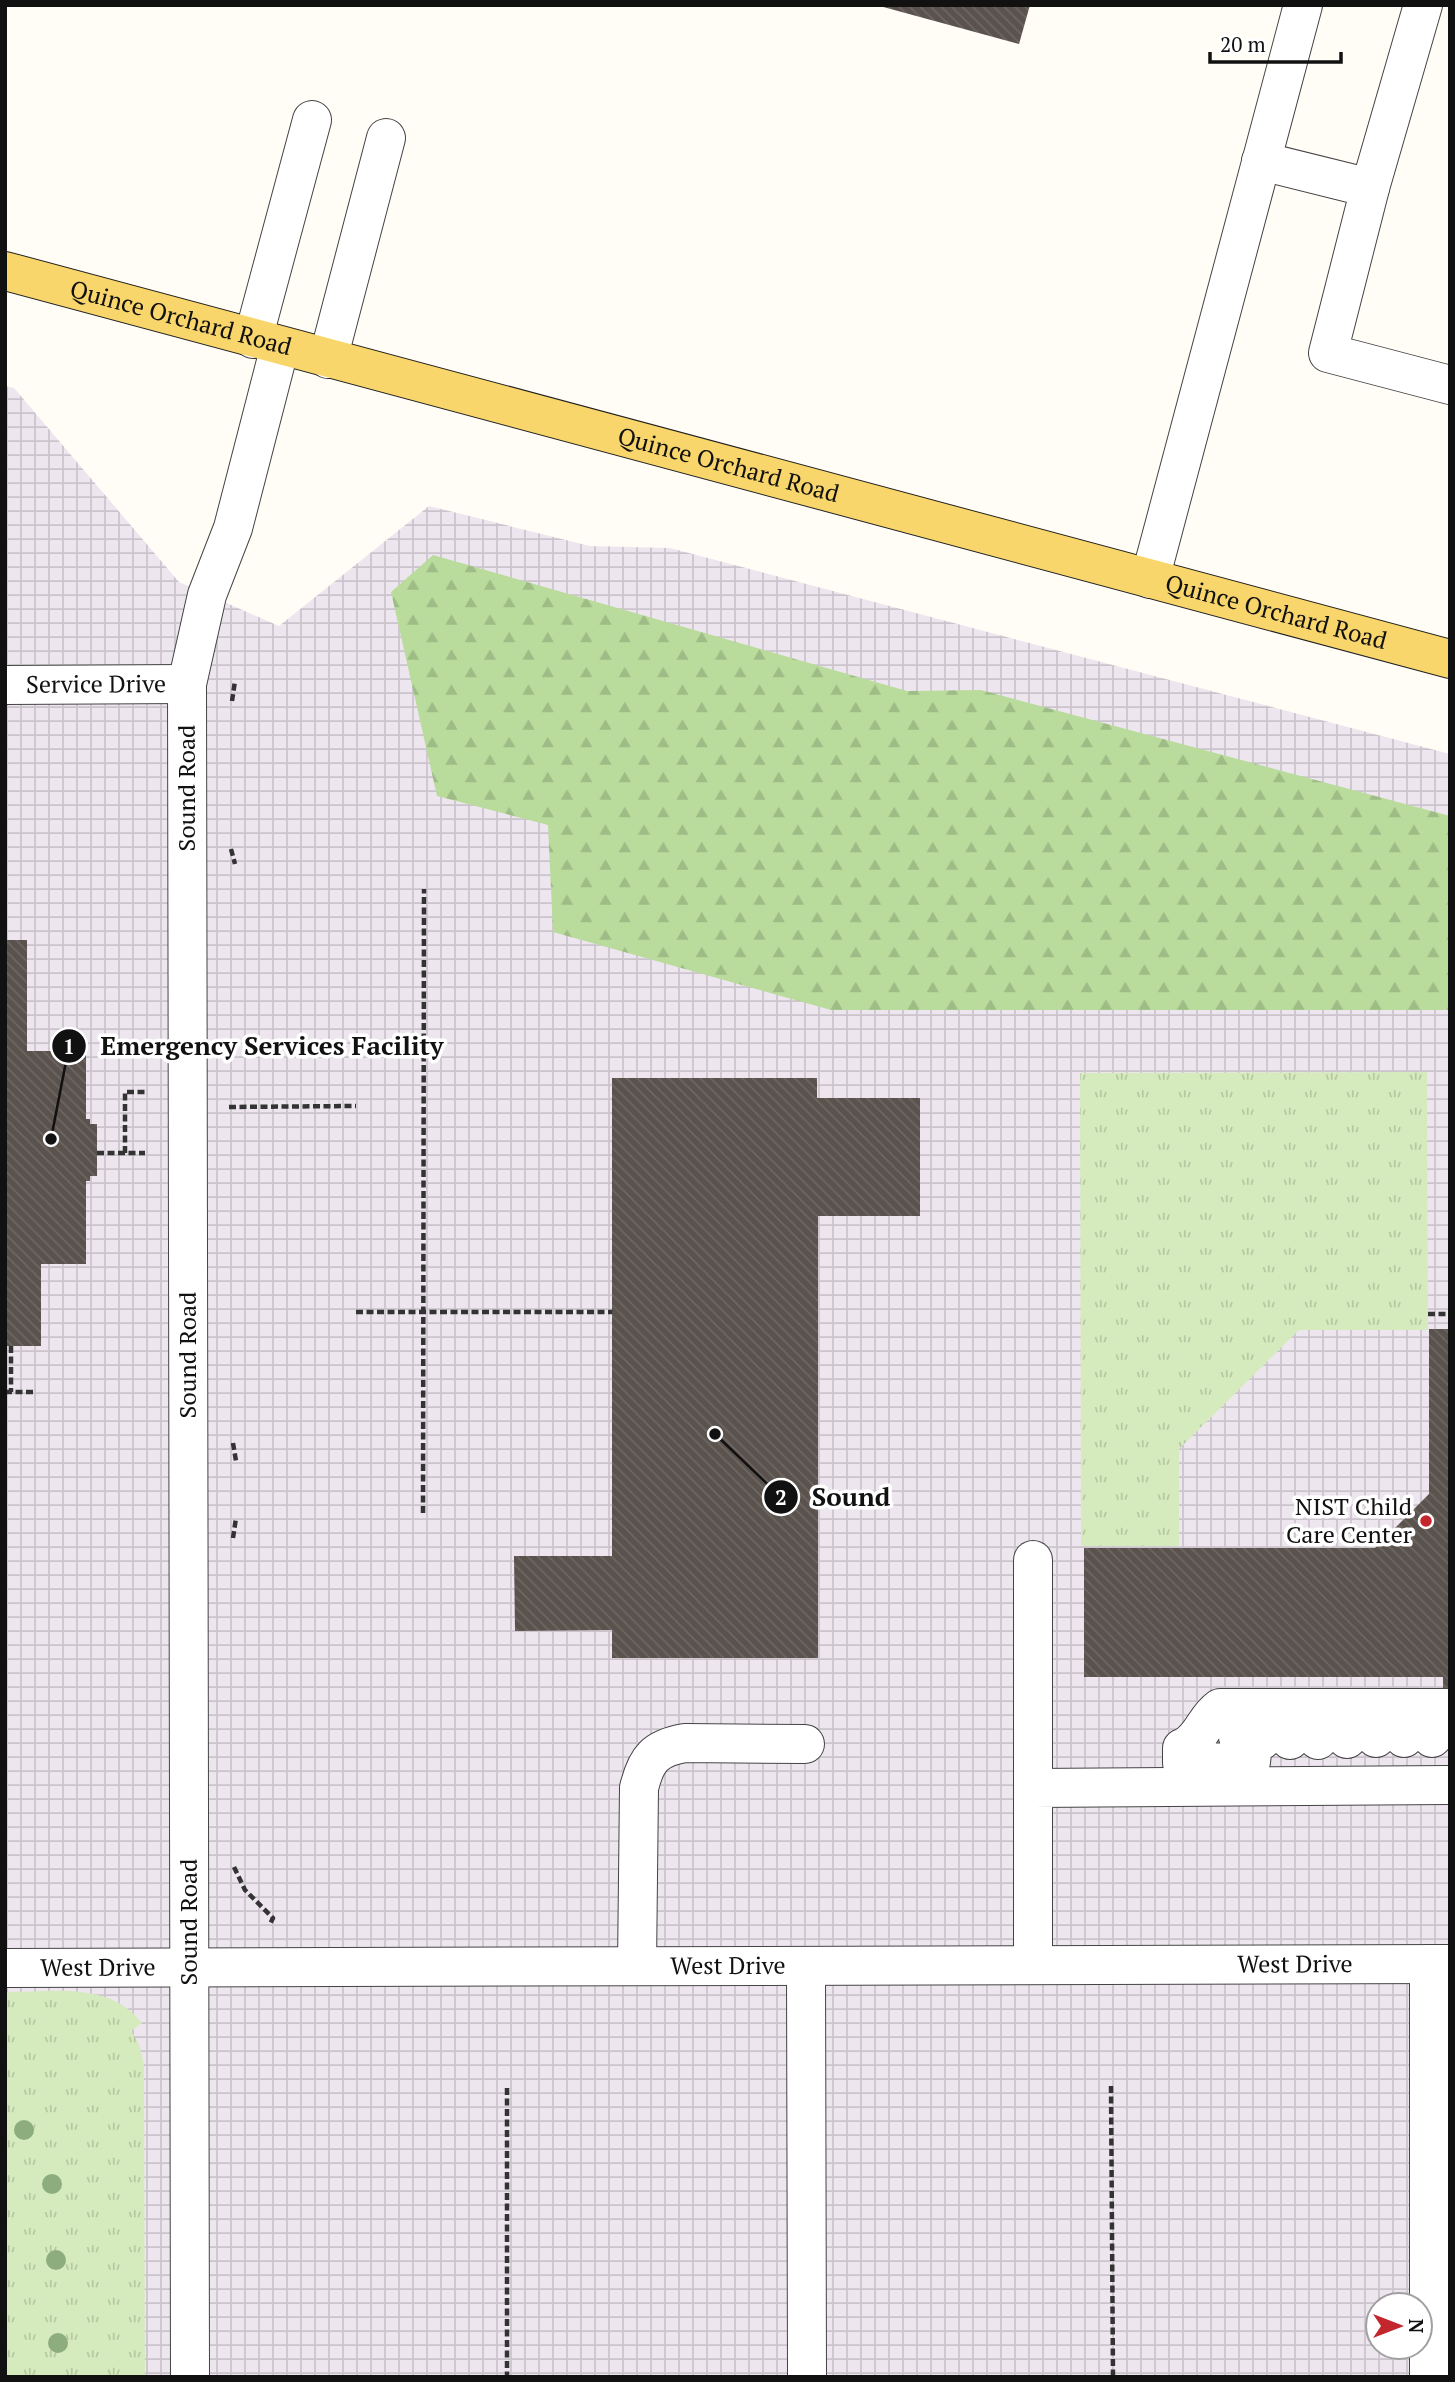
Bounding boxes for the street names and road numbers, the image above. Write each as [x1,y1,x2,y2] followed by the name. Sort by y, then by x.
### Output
[67,272,295,362] street label: Quince Orchard Road
[614,419,843,509] street label: Quince Orchard Road
[1162,566,1391,656] street label: Quince Orchard Road
[26,667,166,700] street label: Service Drive
[170,725,202,851] street label: Sound Road
[171,1292,203,1418] street label: Sound Road
[172,1859,204,1985] street label: Sound Road
[1237,1947,1353,1980] street label: West Drive
[670,1949,786,1981] street label: West Drive
[40,1951,156,1983] street label: West Drive

